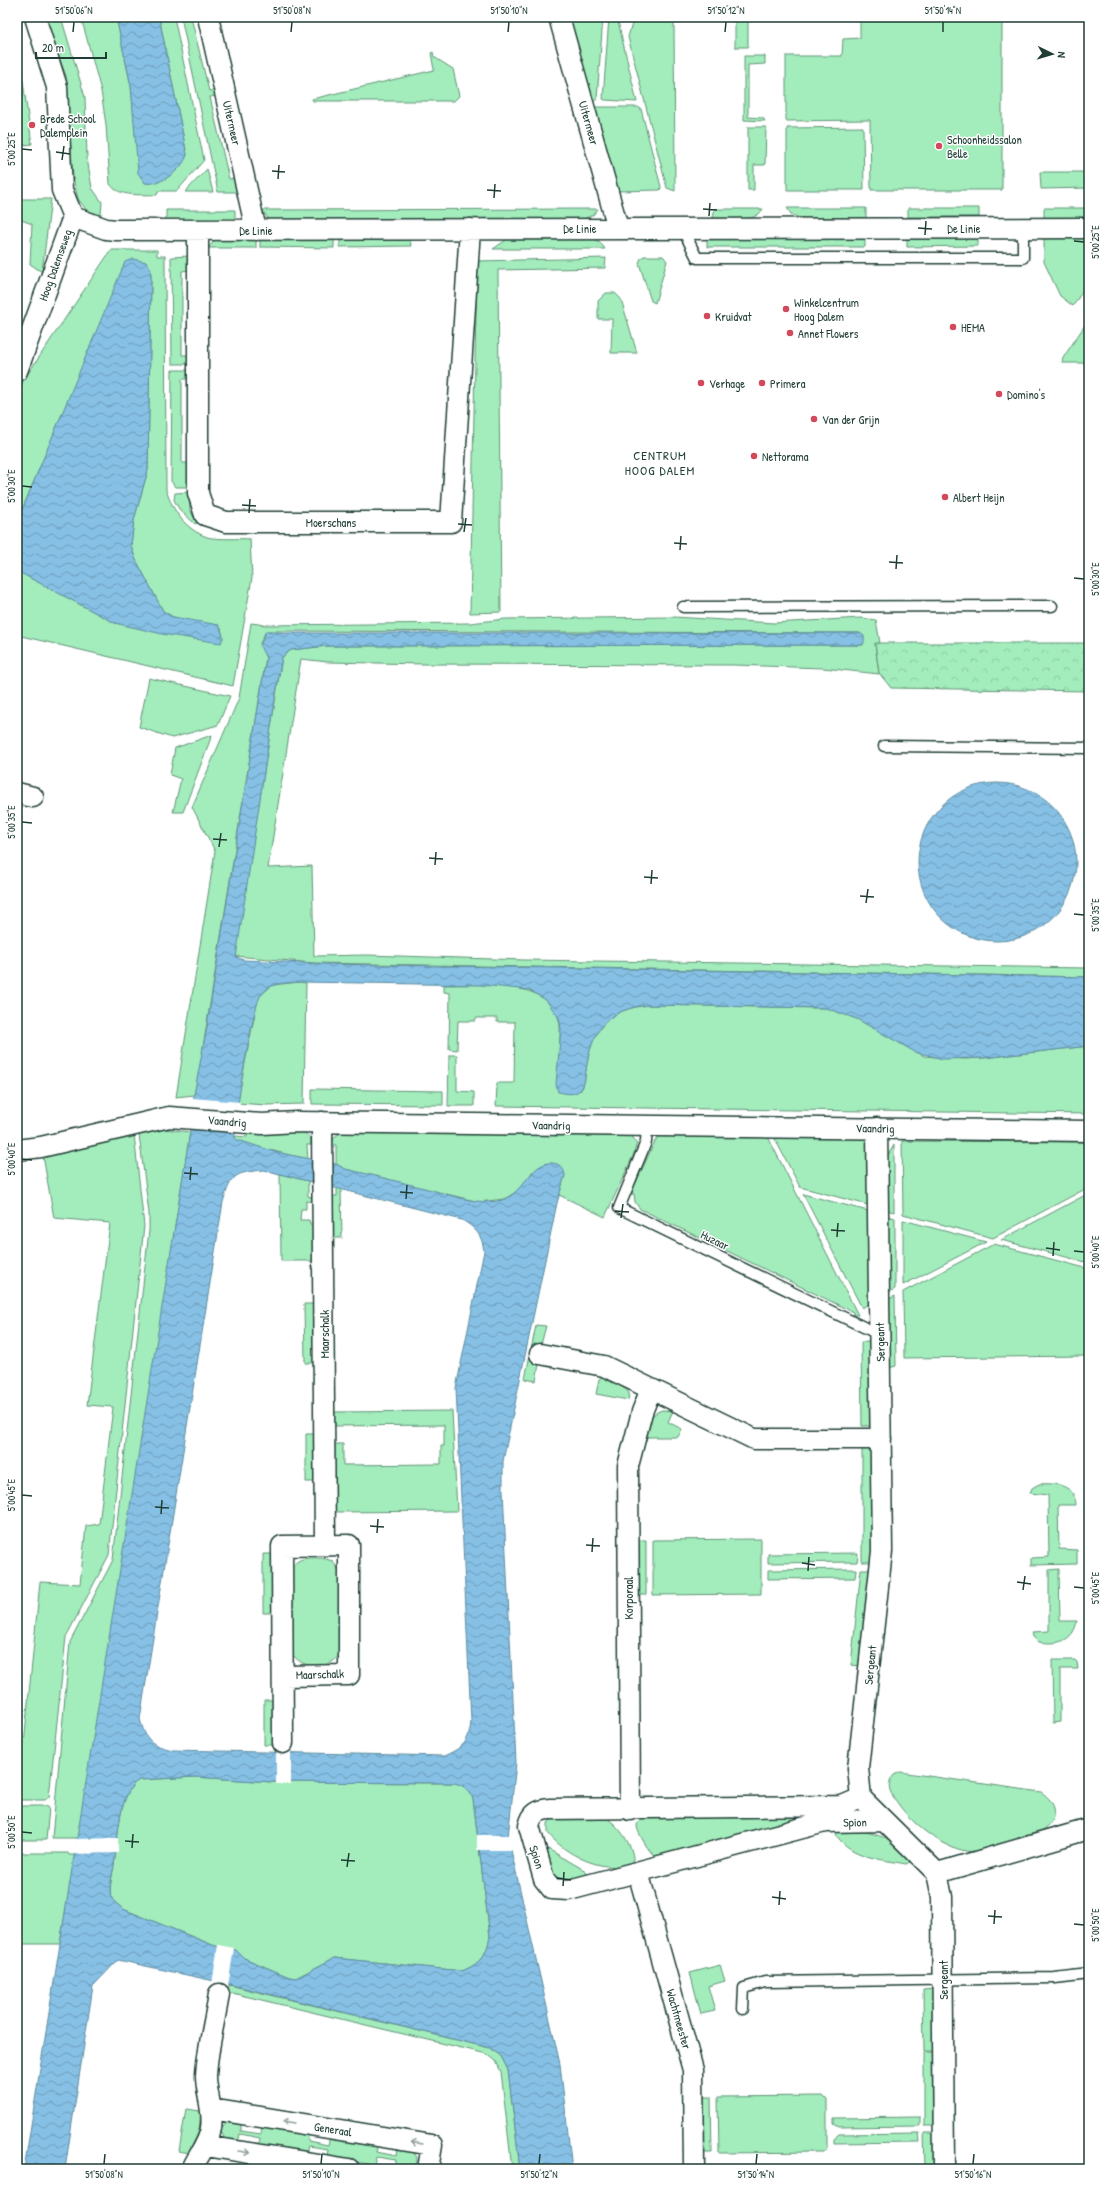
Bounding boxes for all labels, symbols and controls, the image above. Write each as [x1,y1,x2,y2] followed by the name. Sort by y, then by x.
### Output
[55,4,93,17] text: 51°50'06"N
[273,4,311,17] text: 51°50'08"N
[491,4,528,17] text: 51°50'10"N
[707,4,745,17] text: 51°50'12"N
[925,4,961,17] text: 51°50'14"N
[36,34,106,60] scale bar
[1032,34,1072,74] north arrow
[42,39,64,56] text: 20 m
[1055,51,1069,59] text: N
[219,99,245,147] street label: Uitermeer
[575,99,603,147] street label: Uitermeer
[40,110,97,141] place label: Brede School Dalemplein
[27,120,37,130] marker: Brede School Dalemplein
[947,131,1022,162] place label: Schoonheidssalon Belle
[5,132,18,166] text: 5°00'25"E
[934,141,944,151] marker: Schoonheidssalon Belle
[563,220,597,237] street label: De Linie
[947,220,981,237] street label: De Linie
[239,222,273,239] street label: De Linie
[1089,225,1102,259] text: 5°00'25"E
[34,227,76,303] street label: Hoog Dalemseweg
[794,294,859,325] place label: Winkelcentrum Hoog Dalem
[781,304,791,314] marker: Winkelcentrum Hoog Dalem
[715,308,753,325] place label: Kruidvat
[702,311,712,321] marker: Kruidvat
[961,319,985,336] place label: HEMA
[948,322,958,332] marker: HEMA
[798,325,859,342] place label: Annet Flowers
[785,328,795,338] marker: Annet Flowers
[709,375,745,392] place label: Verhage
[770,375,806,392] place label: Primera
[696,378,706,388] marker: Verhage
[757,378,767,388] marker: Primera
[1007,386,1046,403] place label: Domino's
[994,389,1004,399] marker: Domino's
[822,411,880,428] place label: Van der Grijn
[809,414,819,424] marker: Van der Grijn
[625,446,695,479] district label: CENTRUM HOOG DALEM
[762,448,809,465] place label: Nettorama
[749,451,759,461] marker: Nettorama
[5,469,18,503] text: 5°00'30"E
[953,489,1005,506] place label: Albert Heijn
[940,492,950,502] marker: Albert Heijn
[306,514,357,531] street label: Moerschans
[1089,562,1102,596] text: 5°00'30"E
[5,805,18,839] text: 5°00'35"E
[1089,898,1102,932] text: 5°00'35"E
[207,1111,247,1131] street label: Vaandrig
[531,1116,571,1134] street label: Vaandrig
[855,1119,895,1137] street label: Vaandrig
[5,1142,18,1175] text: 5°00'40"E
[698,1226,732,1254] street label: Huzaar
[1089,1235,1102,1268] text: 5°00'40"E
[316,1310,333,1358] street label: Maarschalk
[871,1321,889,1362] street label: Sergeant
[5,1478,18,1511] text: 5°00'45"E
[1089,1571,1102,1604] text: 5°00'45"E
[620,1576,637,1619] street label: Korporaal
[859,1644,881,1685] street label: Sergeant
[296,1665,344,1683] street label: Maarschalk
[843,1813,867,1831] street label: Spion
[5,1815,18,1849] text: 5°00'50"E
[525,1843,549,1871] street label: Spion
[1089,1908,1102,1942] text: 5°00'50"E
[935,1959,952,2000] street label: Sergeant
[662,1987,696,2051] street label: Wachtmeester
[283,2118,296,2126] one-way arrow
[313,2118,354,2140] street label: Generaal
[411,2139,424,2147] one-way arrow
[237,2148,250,2156] one-way arrow
[85,2168,123,2181] text: 51°50'08"N
[303,2168,340,2181] text: 51°50'10"N
[520,2168,558,2181] text: 51°50'12"N
[738,2168,774,2181] text: 51°50'14"N
[955,2168,991,2181] text: 51°50'16"N

